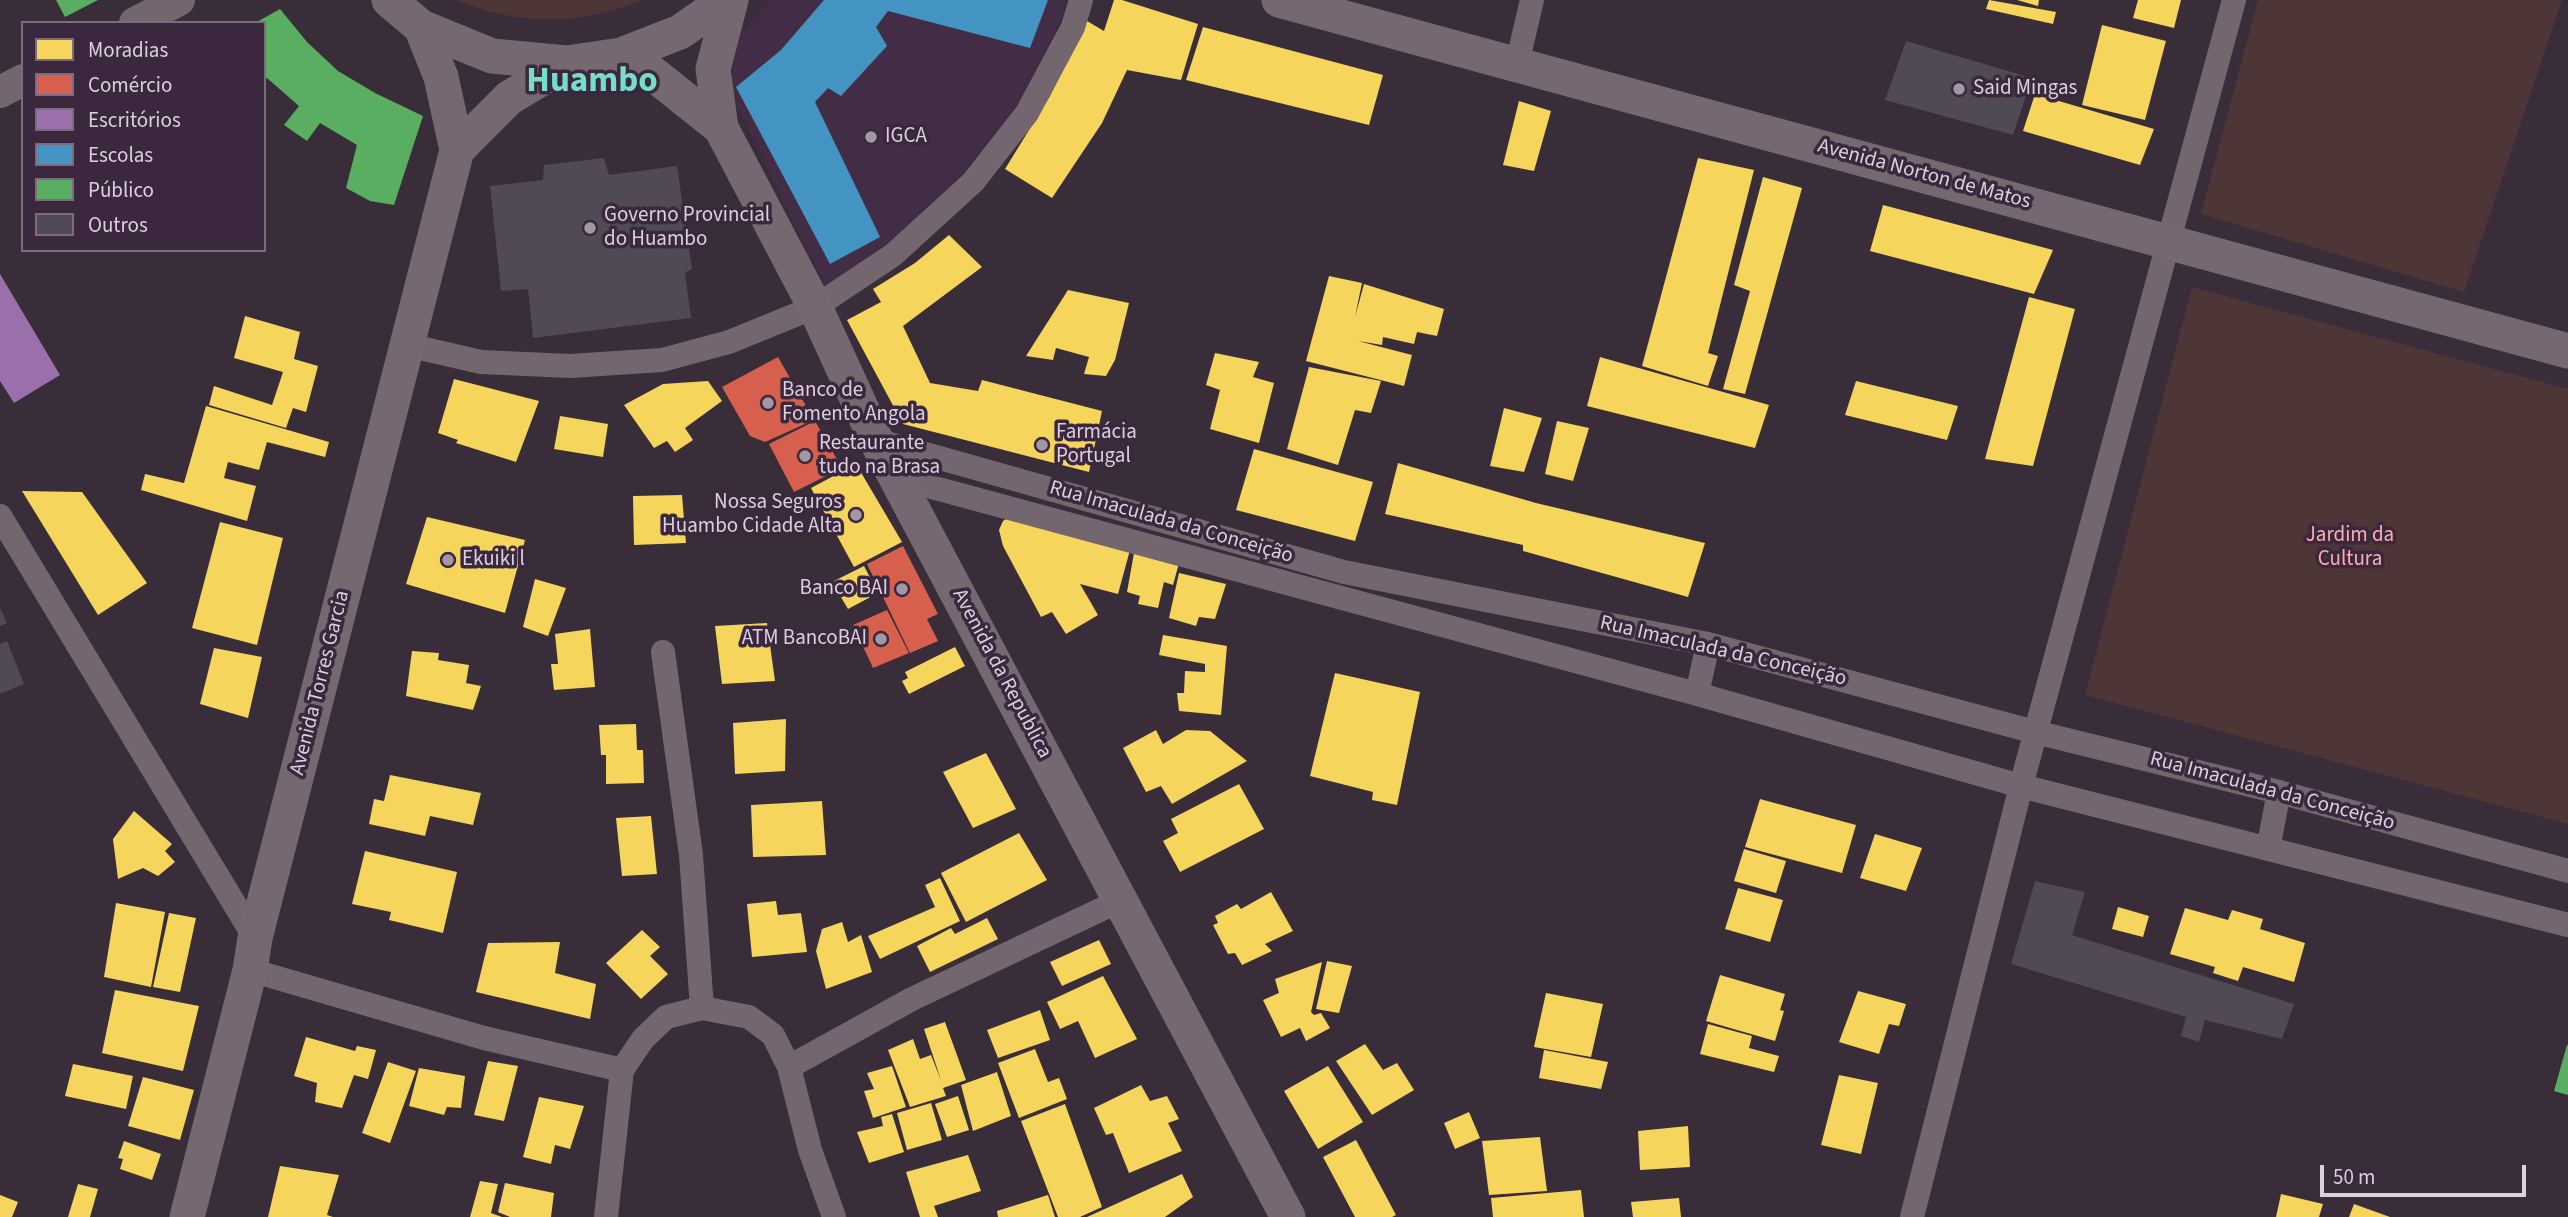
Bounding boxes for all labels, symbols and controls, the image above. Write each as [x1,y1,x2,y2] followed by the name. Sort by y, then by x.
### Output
[21,21,266,252] legend
[88,35,168,65] text: Moradias
[526,62,658,104] district label: Huambo
[88,70,172,100] text: Comércio
[1973,76,2077,102] place label: Said Mingas
[1951,81,1967,97] marker: Said Mingas
[88,105,181,135] text: Escritórios
[885,124,927,150] place label: IGCA
[863,129,879,145] marker: IGCA
[1815,134,2033,216] street label: Avenida Norton de Matos
[88,140,153,170] text: Escolas
[88,175,154,205] text: Público
[604,203,770,253] place label: Governo Provincial do Huambo
[88,210,148,240] text: Outros
[582,220,598,236] marker: Governo Provincial do Huambo
[782,378,926,428] place label: Banco de Fomento Angola
[760,395,776,411] marker: Banco de Fomento Angola
[1056,420,1137,470] place label: Farmácia Portugal
[819,431,940,481] place label: Restaurante tudo na Brasa
[1034,437,1050,453] marker: Farmácia Portugal
[797,448,813,464] marker: Restaurante tudo na Brasa
[1046,476,1296,570] street label: Rua Imaculada da Conceição
[662,490,842,540] place label: Nossa Seguros Huambo Cidade Alta
[848,507,864,523] marker: Nossa Seguros Huambo Cidade Alta
[2306,523,2394,573] park label: Jardim da Cultura
[462,547,525,573] place label: Ekuiki l
[440,552,456,568] marker: Ekuiki l
[800,576,888,602] place label: Banco BAI
[894,581,910,597] marker: Banco BAI
[946,585,1056,763] street label: Avenida da Republica
[286,588,356,778] street label: Avenida Torres Garcia
[1597,611,1849,693] street label: Rua Imaculada da Conceição
[742,626,867,652] place label: ATM BancoBAI
[873,631,889,647] marker: ATM BancoBAI
[2147,747,2397,837] street label: Rua Imaculada da Conceição
[2323,1150,2530,1194] scale bar
[2333,1162,2375,1192] text: 50 m

